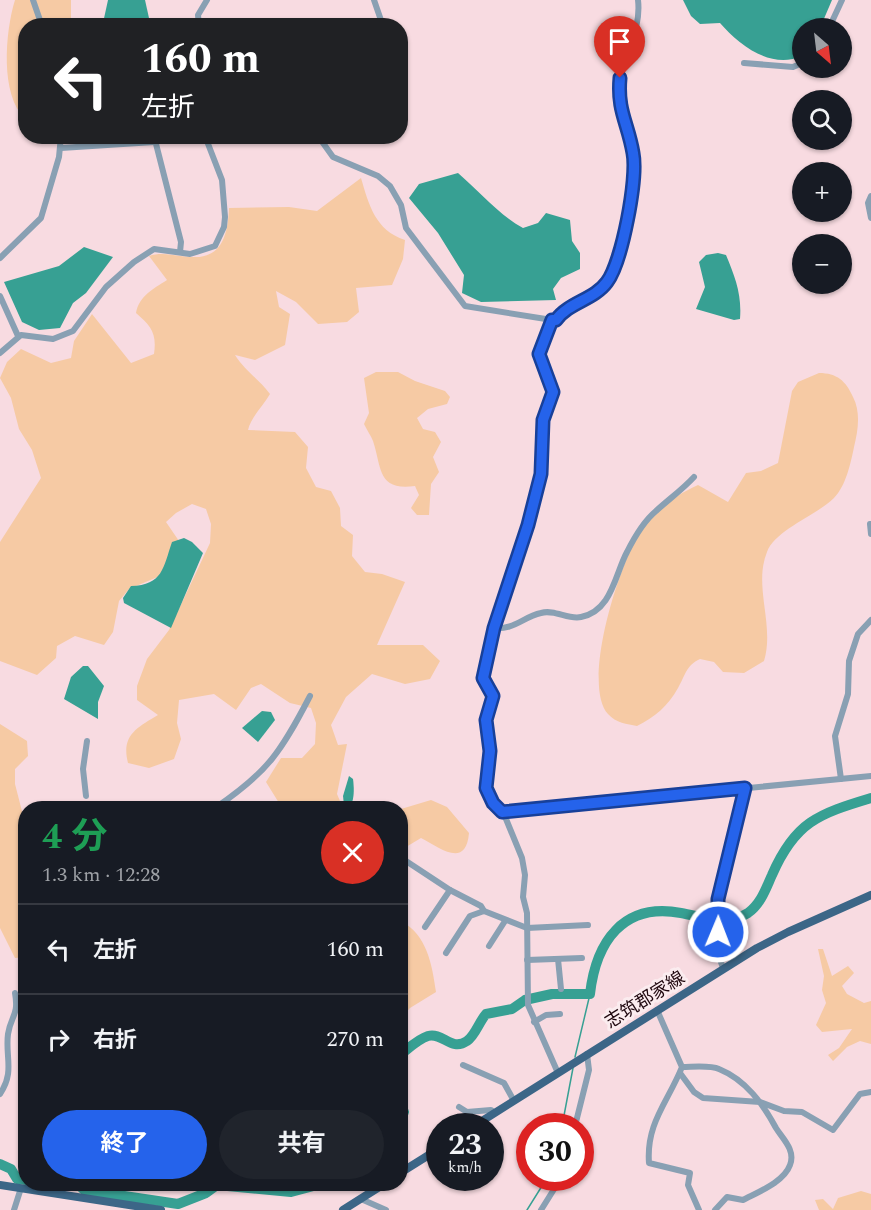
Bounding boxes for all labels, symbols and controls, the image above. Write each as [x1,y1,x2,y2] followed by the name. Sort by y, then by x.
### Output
[594,16,645,78] pin
[792,18,852,78] north arrow
[792,18,852,294] map controls
[603,25,636,58] icon: arrive
[141,28,260,91] text: 160 m
[42,42,120,120] icon: left
[141,87,195,129] text: 左折
[792,90,852,150] button: search
[792,162,852,222] button: +
[792,234,852,294] button: −
[42,810,107,865] text: 4 分
[321,821,384,884] button: close
[42,860,160,890] text: 1.3 km · 12:28
[686,900,750,964] position arrow
[42,933,75,966] icon: left
[327,933,384,966] text: 160 m
[93,934,137,967] text: 左折
[600,965,690,1035] street label: 志筑郡家線
[42,1023,75,1056] icon: right
[327,1023,384,1056] text: 270 m
[93,1024,137,1057] text: 右折
[42,1110,207,1179] button: 終了
[219,1110,384,1179] button: 共有
[516,1113,594,1191] speed limit sign: 30
[448,1122,482,1168] text: 23
[448,1156,482,1179] text: km/h

